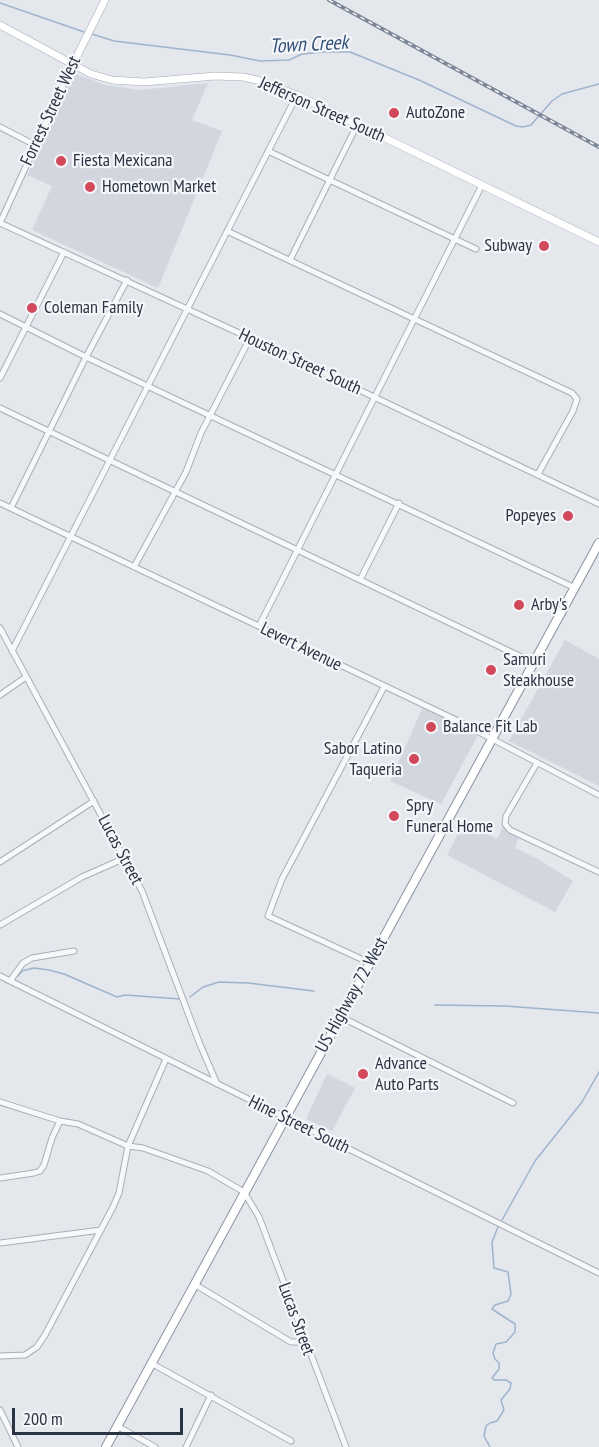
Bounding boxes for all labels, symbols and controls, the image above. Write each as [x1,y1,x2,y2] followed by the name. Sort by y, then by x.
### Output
[269,31,349,59] water label: Town Creek
[16,53,86,169] street label: Forrest Street West
[255,72,389,148] street label: Jefferson Street South
[406,102,465,124] place label: AutoZone
[387,106,401,120] marker: AutoZone
[73,150,172,172] place label: Fiesta Mexicana
[54,154,68,168] marker: Fiesta Mexicana
[102,176,216,198] place label: Hometown Market
[83,180,97,194] marker: Hometown Market
[484,235,532,257] place label: Subway
[537,239,551,253] marker: Subway
[44,297,143,319] place label: Coleman Family
[25,301,39,315] marker: Coleman Family
[235,324,365,400] street label: Houston Street South
[505,505,556,527] place label: Popeyes
[561,509,575,523] marker: Popeyes
[531,594,567,616] place label: Arby's
[512,598,526,612] marker: Arby's
[257,618,345,676] street label: Levert Avenue
[503,649,574,692] place label: Samuri Steakhouse
[484,663,498,677] marker: Samuri Steakhouse
[443,716,538,738] place label: Balance Fit Lab
[424,720,438,734] marker: Balance Fit Lab
[324,738,402,780] place label: Sabor Latino Taqueria
[407,752,421,766] marker: Sabor Latino Taqueria
[406,795,493,838] place label: Spry Funeral Home
[387,809,401,823] marker: Spry Funeral Home
[93,811,147,889] street label: Lucas Street
[311,934,393,1056] street label: US Highway 72 West
[375,1053,439,1096] place label: Advance Auto Parts
[356,1067,370,1081] marker: Advance Auto Parts
[245,1091,353,1159] street label: Hine Street South
[273,1280,319,1358] street label: Lucas Street
[15,1396,186,1434] scale bar
[23,1407,63,1430] text: 200 m

